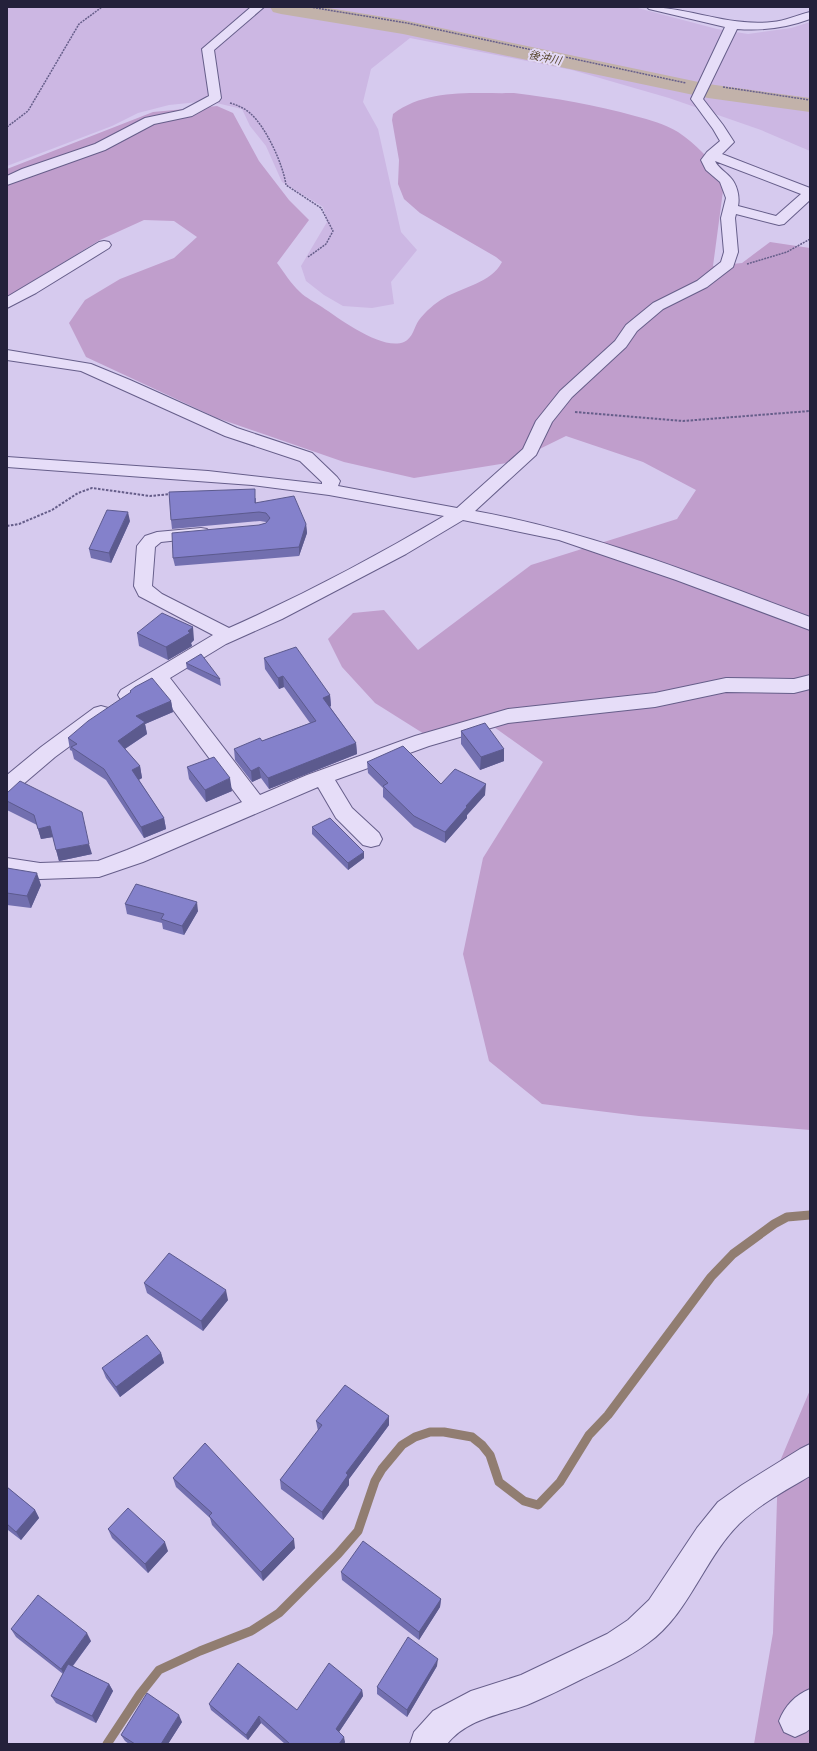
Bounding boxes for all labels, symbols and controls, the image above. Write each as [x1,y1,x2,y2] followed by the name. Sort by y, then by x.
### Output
[527,46,564,68] water label: 後沖川

